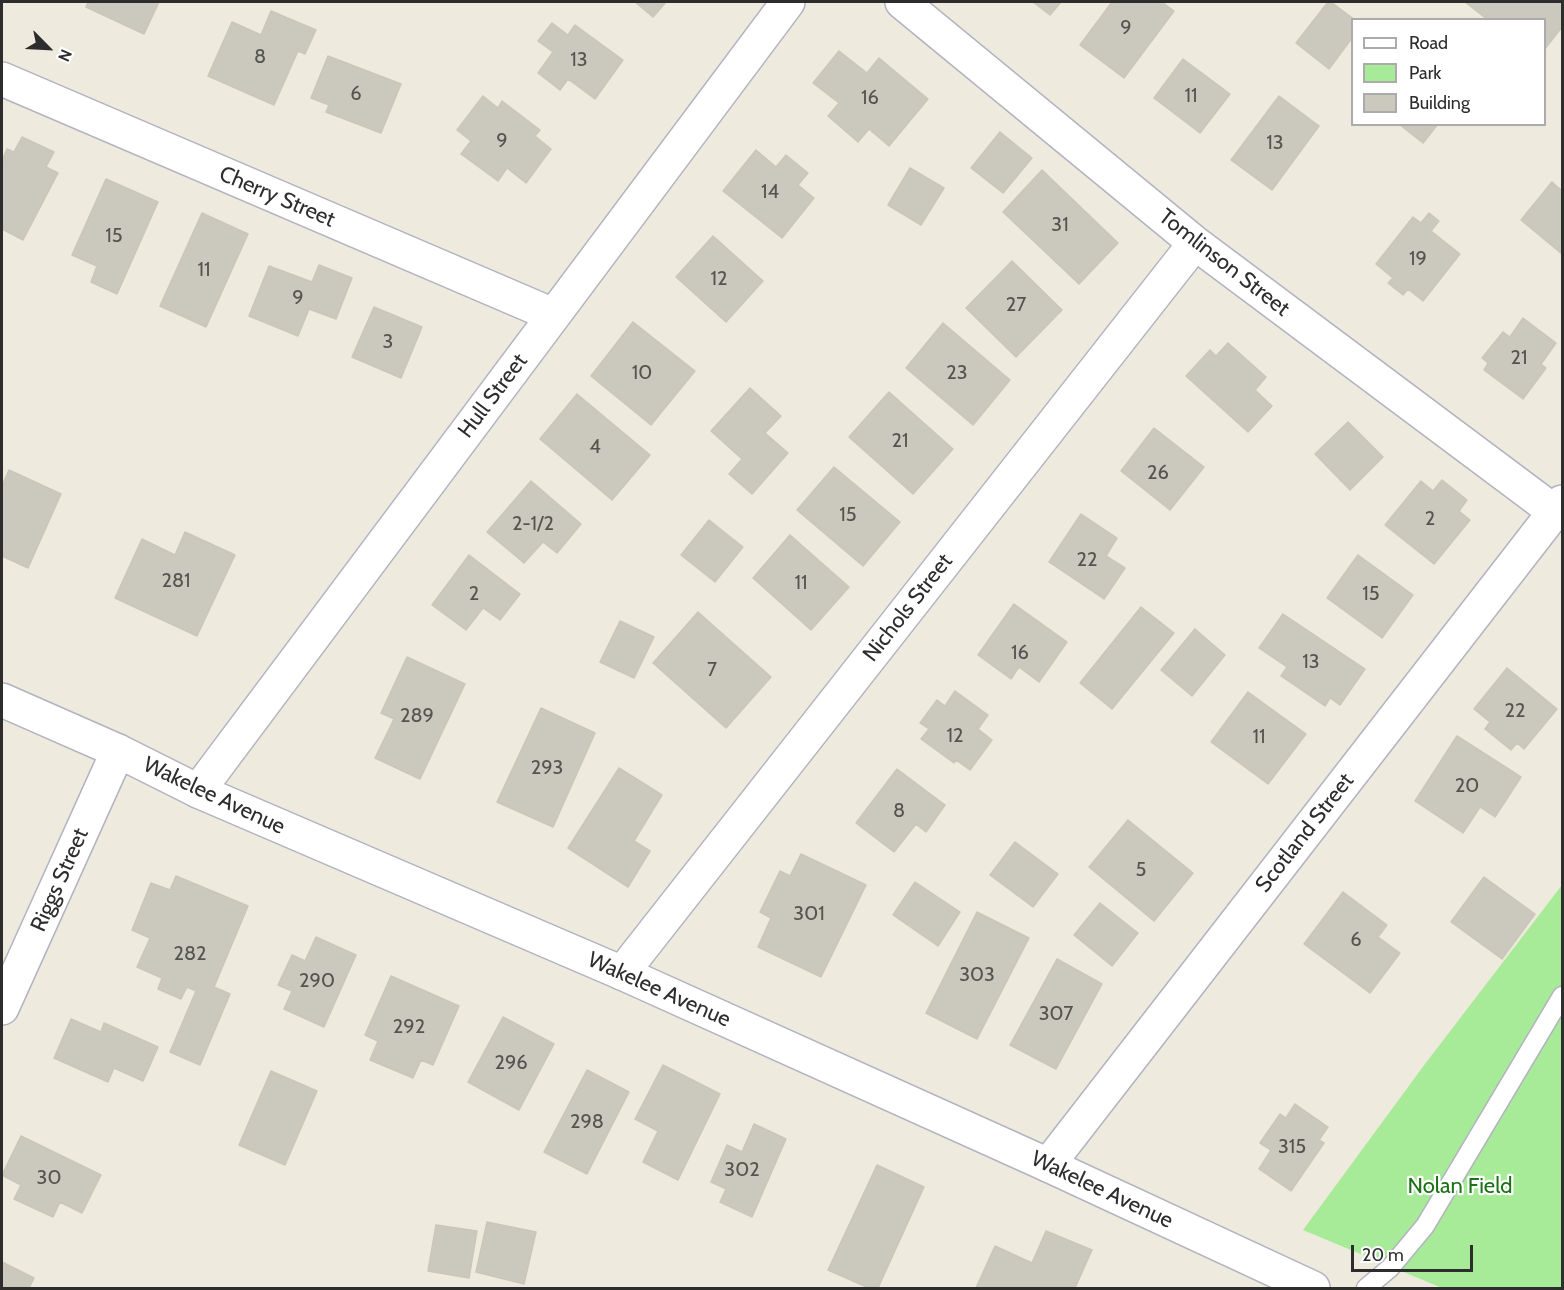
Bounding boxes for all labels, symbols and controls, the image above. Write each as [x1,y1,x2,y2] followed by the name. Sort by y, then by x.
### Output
[1120,16,1132,40] house number: 9
[18,18,78,78] north arrow
[1351,18,1546,126] legend
[1409,32,1448,54] text: Road
[254,45,266,69] house number: 8
[54,46,76,65] text: N
[570,48,588,72] house number: 13
[1409,62,1441,84] text: Park
[350,82,362,106] house number: 6
[1184,84,1198,108] house number: 11
[861,86,879,110] house number: 16
[1409,92,1470,114] text: Building
[496,129,508,153] house number: 9
[1266,131,1284,155] house number: 13
[215,161,339,233] street label: Cherry Street
[761,180,779,204] house number: 14
[1153,204,1295,322] street label: Tomlinson Street
[1051,213,1069,237] house number: 31
[105,224,123,248] house number: 15
[1409,247,1427,271] house number: 19
[197,258,211,282] house number: 11
[711,267,727,291] house number: 12
[292,286,304,310] house number: 9
[1006,293,1026,317] house number: 27
[383,330,393,354] house number: 3
[1511,346,1527,370] house number: 21
[453,349,533,443] street label: Hull Street
[632,361,652,385] house number: 10
[946,361,968,385] house number: 23
[892,429,908,453] house number: 21
[589,435,601,459] house number: 4
[1147,461,1169,485] house number: 26
[839,503,857,527] house number: 15
[1425,507,1435,531] house number: 2
[512,512,554,536] house number: 2-1/2
[1077,548,1097,572] house number: 22
[858,549,958,667] street label: Nichols Street
[161,569,191,593] house number: 281
[794,571,808,595] house number: 11
[469,582,479,606] house number: 2
[1362,582,1380,606] house number: 15
[1011,641,1029,665] house number: 16
[1302,650,1320,674] house number: 13
[707,658,717,682] house number: 7
[1505,699,1525,723] house number: 22
[400,704,434,728] house number: 289
[947,724,963,748] house number: 12
[1252,725,1266,749] house number: 11
[139,752,289,840] street label: Wakelee Avenue
[531,756,563,780] house number: 293
[1250,768,1360,898] street label: Scotland Street
[1455,774,1479,798] house number: 20
[893,799,905,823] house number: 8
[26,824,94,936] street label: Riggs Street
[1136,858,1146,882] house number: 5
[793,902,825,926] house number: 301
[1350,928,1362,952] house number: 6
[173,942,207,966] house number: 282
[584,947,734,1033] street label: Wakelee Avenue
[959,963,995,987] house number: 303
[299,969,335,993] house number: 290
[1039,1002,1073,1026] house number: 307
[393,1015,425,1039] house number: 292
[494,1051,528,1075] house number: 296
[570,1110,604,1134] house number: 298
[1278,1135,1306,1159] house number: 315
[1027,1146,1177,1234] street label: Wakelee Avenue
[724,1158,760,1182] house number: 302
[37,1166,61,1190] house number: 30
[1408,1174,1512,1200] park label: Nolan Field
[1354,1233,1476,1271] scale bar
[1362,1244,1404,1266] text: 20 m

